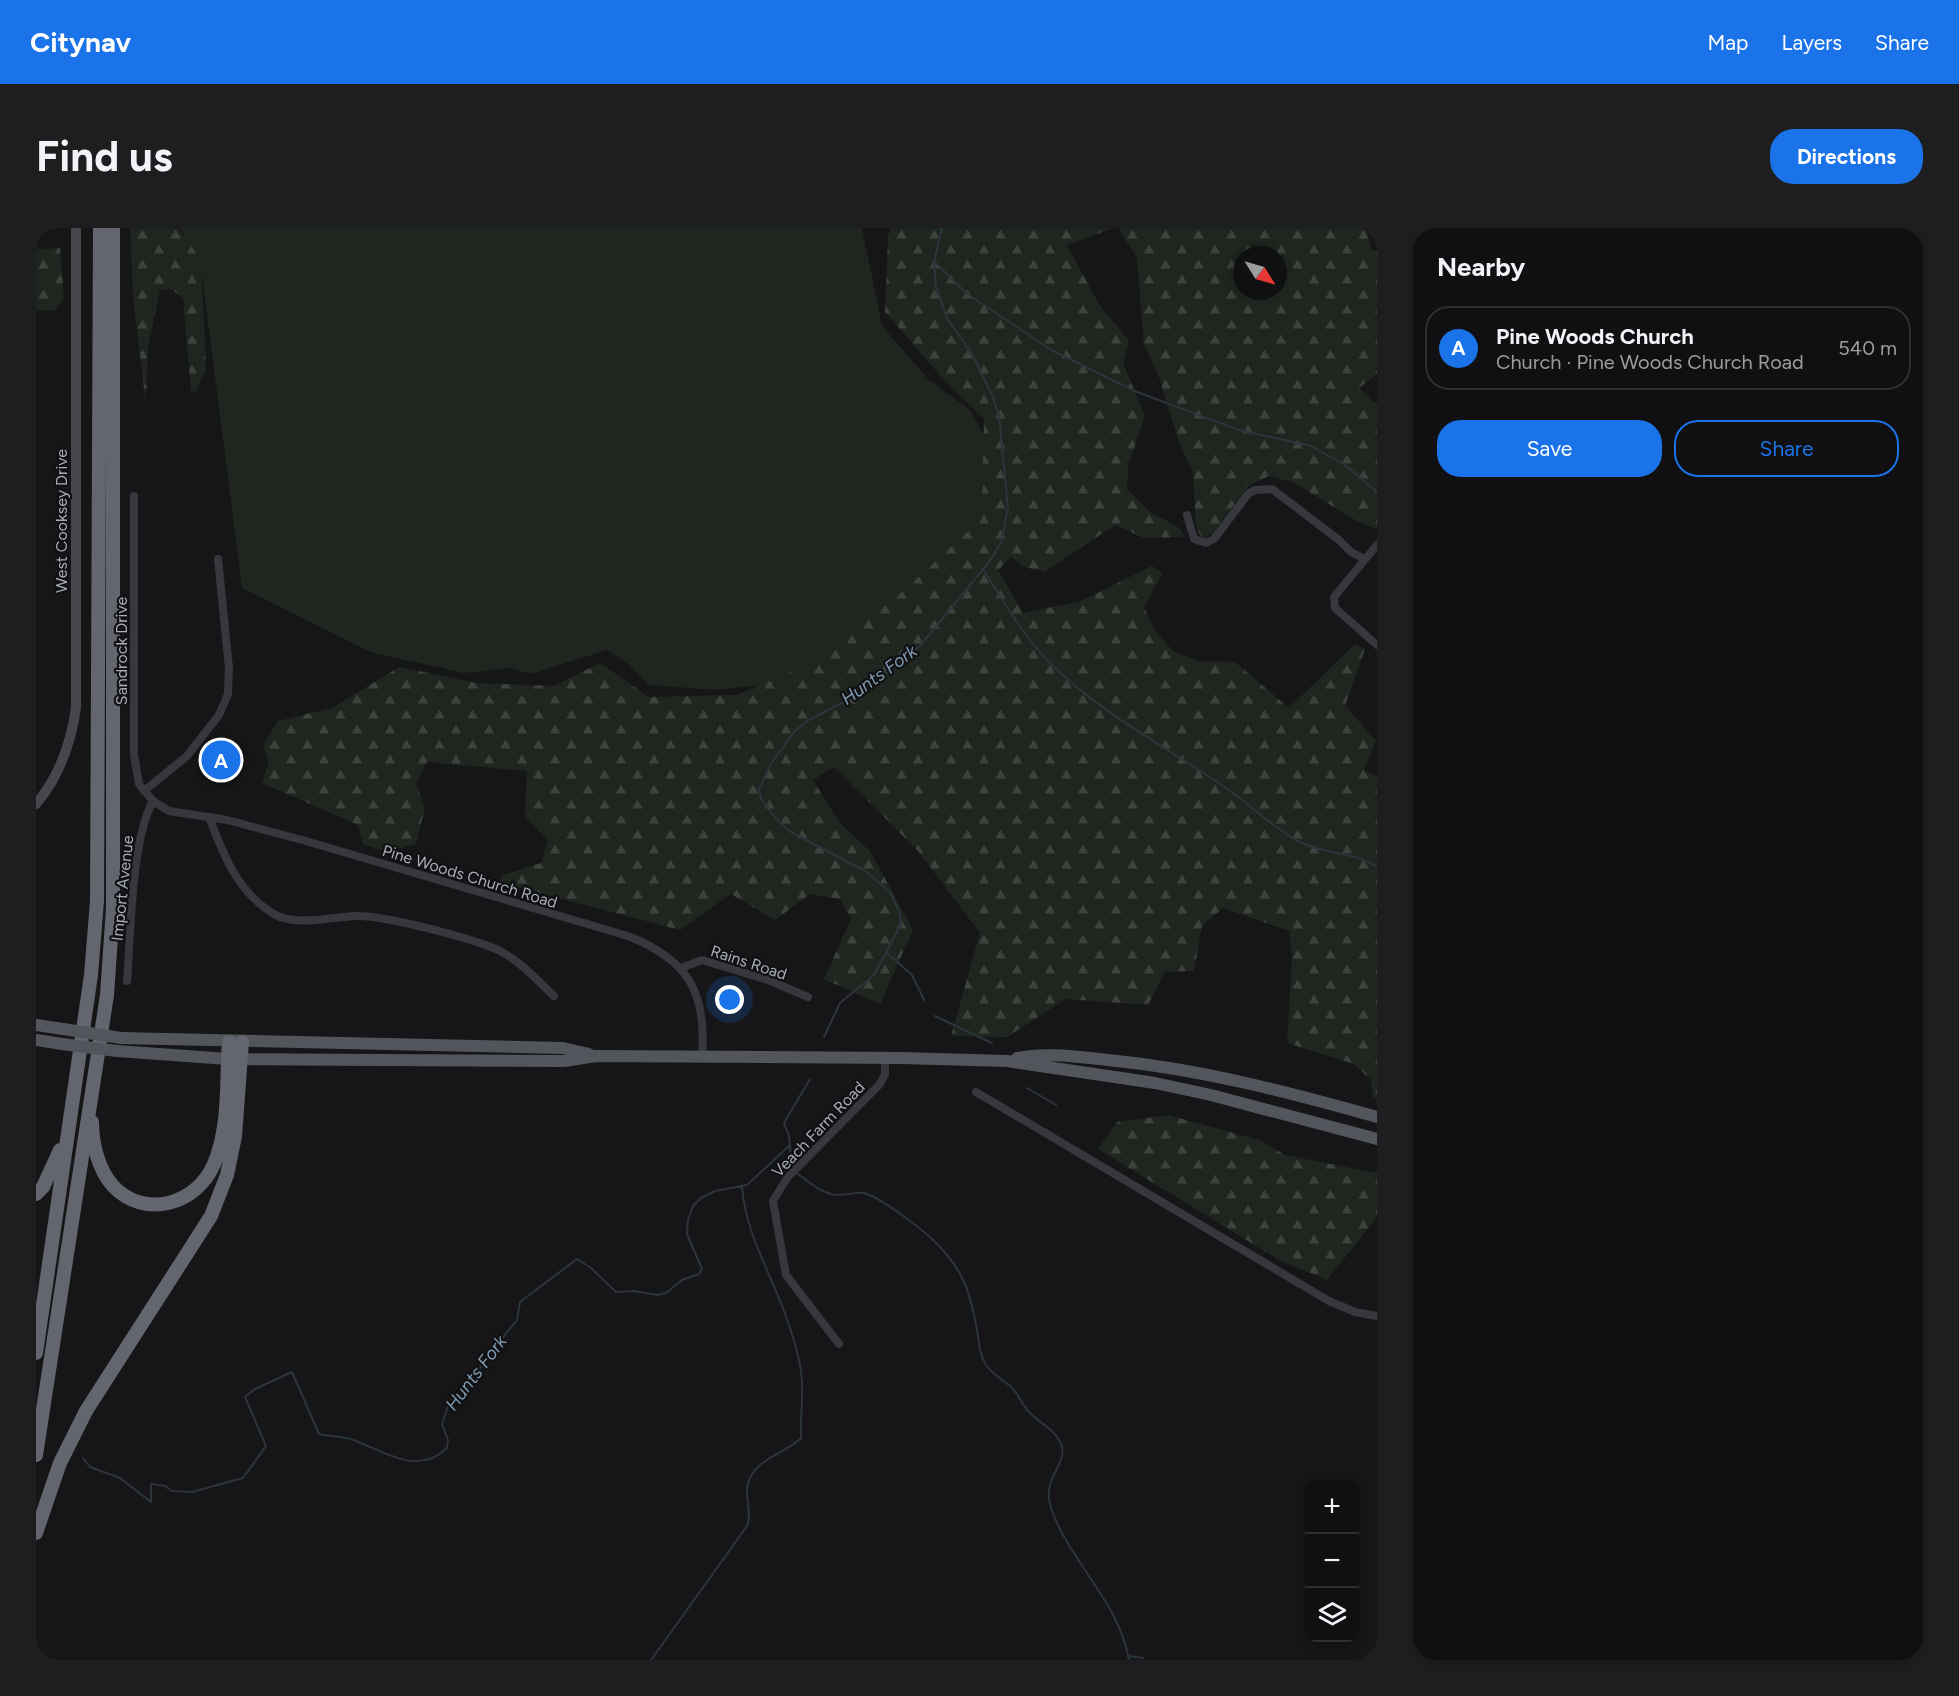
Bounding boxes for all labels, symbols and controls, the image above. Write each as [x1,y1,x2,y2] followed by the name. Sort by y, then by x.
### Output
[30,25,131,59] text: Citynav
[1708,30,1748,55] text: Map
[1781,30,1842,55] text: Layers
[1875,30,1929,55] text: Share
[1770,129,1923,184] button: Directions
[36,131,173,182] text: Find us
[1233,246,1287,300] north arrow
[1437,251,1525,283] text: Nearby
[1496,323,1694,350] text: Pine Woods Church
[1451,336,1466,360] text: A
[1838,336,1897,360] text: 540 m
[1496,350,1804,374] text: Church · Pine Woods Church Road
[1437,420,1662,477] button: Save
[1674,420,1899,477] button: Share
[52,449,71,593] street label: West Cooksey Drive
[112,597,131,705] street label: Sandrock Drive
[837,639,922,710] water label: Hunts Fork
[202,738,240,782] pin: A
[107,834,138,942] street label: Import Avenue
[380,841,560,912] street label: Pine Woods Church Road
[708,941,789,984] street label: Rains Road
[715,985,744,1014] your location
[768,1078,869,1181] street label: Veach Farm Road
[441,1330,512,1415] water label: Hunts Fork
[1305,1480,1359,1642] map controls
[1305,1480,1359,1534] button: +
[1305,1534,1359,1588] button: −
[1305,1588,1359,1642] button: layers

